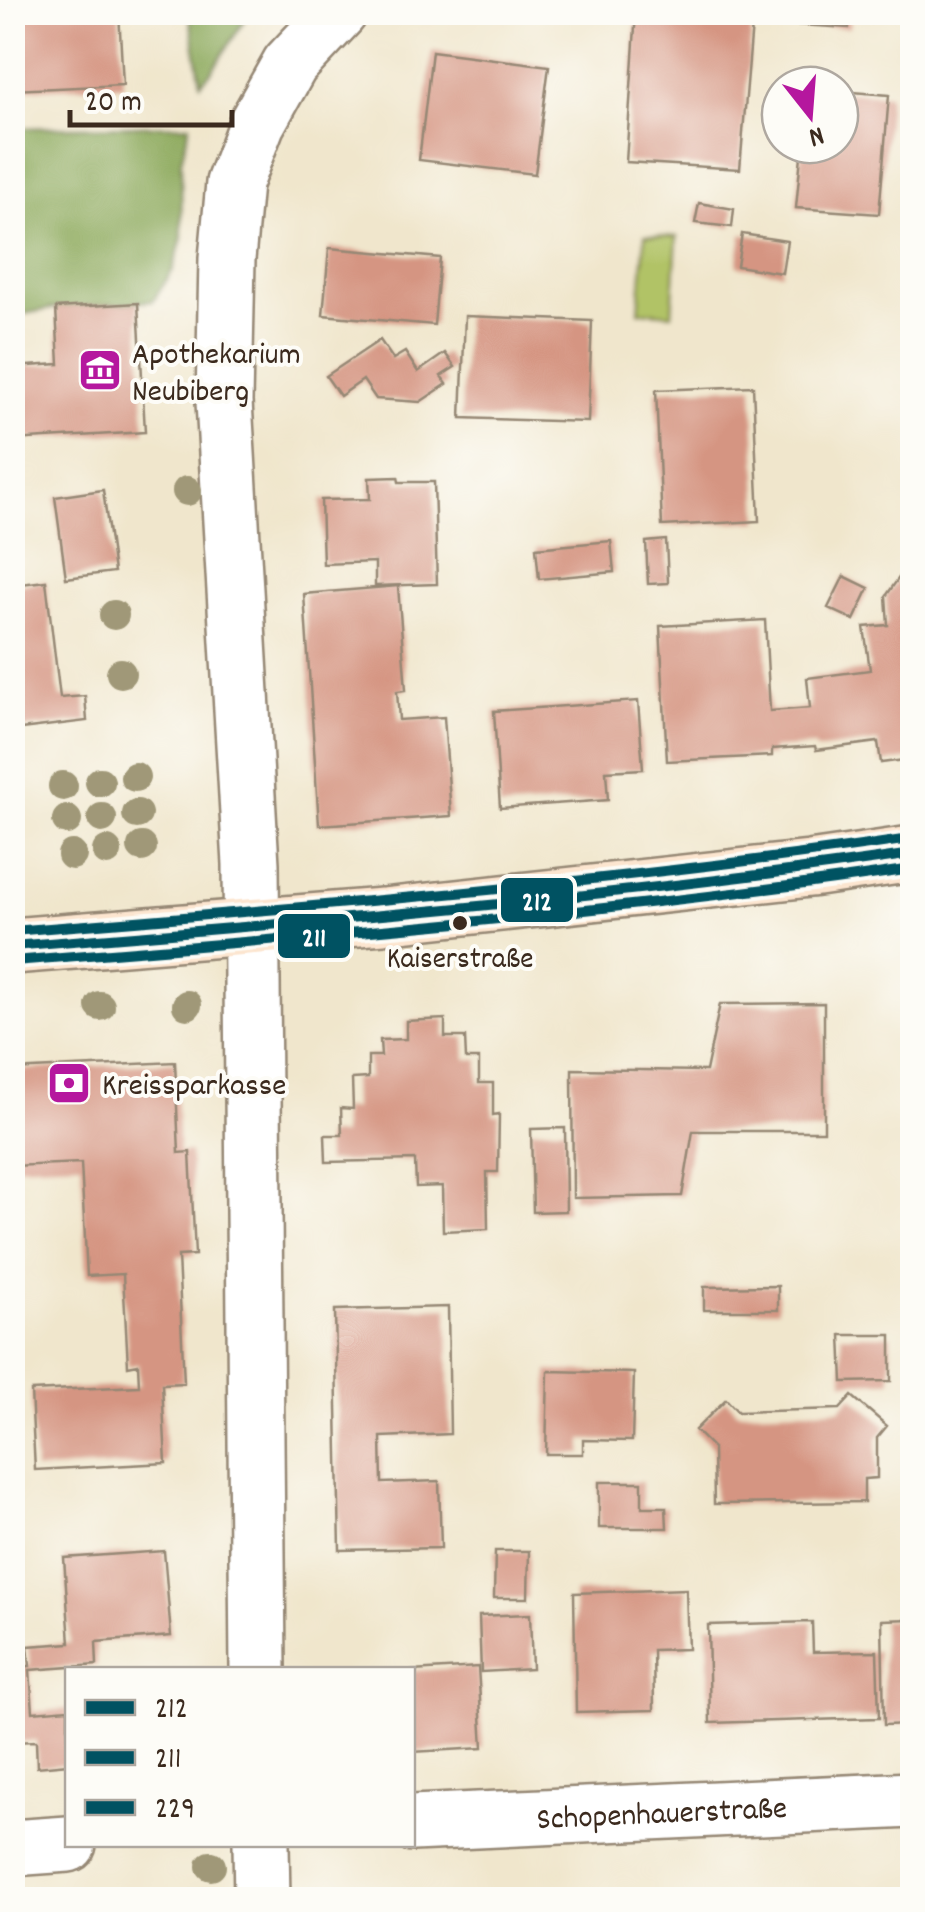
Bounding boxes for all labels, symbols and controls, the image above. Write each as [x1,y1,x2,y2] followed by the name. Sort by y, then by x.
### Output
[70,65,232,127] scale bar
[760,65,860,165] north arrow
[85,83,142,126] text: 20 m
[803,113,828,155] text: N
[132,334,301,417] place label: Apothekarium Neubiberg
[77,347,123,393] museum icon: Apothekarium Neubiberg
[499,876,575,924] line badge: 212
[522,885,552,925] text: 212
[276,912,352,960] line badge: 211
[450,913,470,933] marker: Kaiserstraße
[302,921,326,961] text: 211
[387,940,533,983] place label: Kaiserstraße
[46,1060,92,1106] bank icon: Kreissparkasse
[102,1065,286,1111] place label: Kreissparkasse
[65,1667,415,1847] legend
[155,1690,188,1733] text: 212
[155,1740,181,1783] text: 211
[536,1788,788,1845] street label: Schopenhauerstraße
[155,1790,195,1833] text: 229

